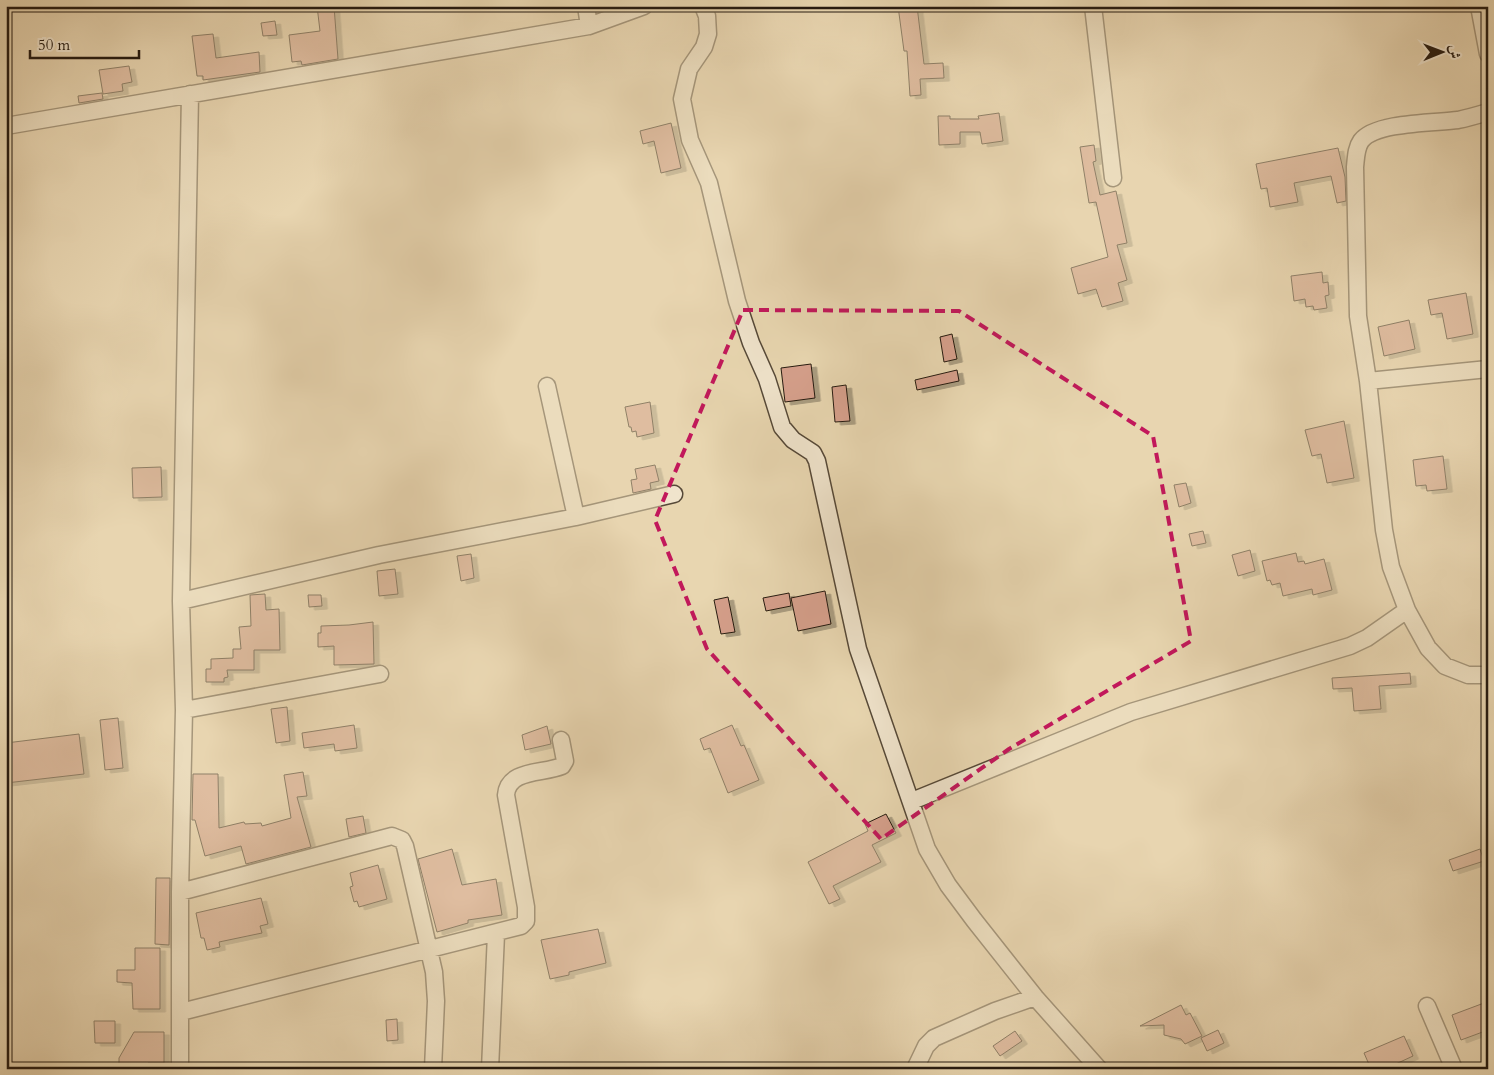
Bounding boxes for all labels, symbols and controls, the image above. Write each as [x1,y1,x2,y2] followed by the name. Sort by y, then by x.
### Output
[30,28,139,60] scale bar
[1416,28,1466,78] north arrow
[38,35,70,55] text: 50 m
[1445,45,1464,59] text: ش

